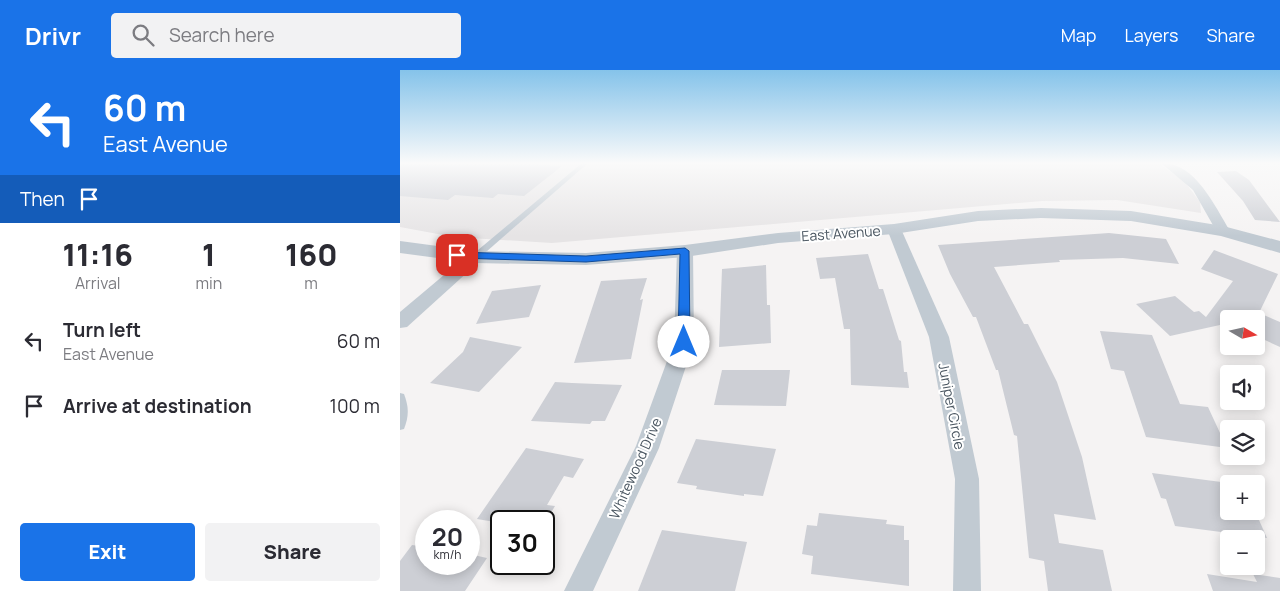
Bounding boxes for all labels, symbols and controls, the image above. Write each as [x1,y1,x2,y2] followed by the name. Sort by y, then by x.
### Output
[111,13,461,58] search box
[25,19,81,52] text: Drivr
[129,21,157,49] icon: search
[169,22,275,48] text: Search here
[1061,23,1096,47] text: Map
[1124,23,1178,47] text: Layers
[1206,23,1255,47] text: Share
[103,84,186,132] text: 60 m
[20,90,85,155] icon: left
[103,129,228,159] text: East Avenue
[75,185,103,213] icon: arrive
[20,186,65,212] text: Then
[801,221,881,245] street label: East Avenue
[63,234,133,275] text: 11:16
[202,234,216,275] text: 1
[285,234,337,275] text: 160
[436,234,478,276] pin
[443,241,471,269] icon: arrive
[75,272,121,294] text: Arrival
[195,272,222,294] text: min
[304,272,318,294] text: m
[1220,310,1265,355] north arrow
[1220,310,1265,575] map controls
[657,315,709,367] position arrow
[63,317,141,343] text: Turn left
[20,327,48,355] icon: left
[337,328,380,354] text: 60 m
[63,343,154,365] text: East Avenue
[934,361,970,451] street label: Juniper Circle
[1220,365,1265,410] button: sound
[20,392,48,420] icon: arrive
[63,393,252,419] text: Arrive at destination
[329,393,380,419] text: 100 m
[604,414,666,522] street label: Whitewood Drive
[1220,420,1265,465] button: layers
[1220,475,1265,520] button: +
[490,510,555,575] speed limit sign: 30
[432,519,463,554] text: 20
[20,523,195,581] button: Exit
[205,523,380,581] button: Share
[1220,530,1265,575] button: −
[434,546,461,563] text: km/h

